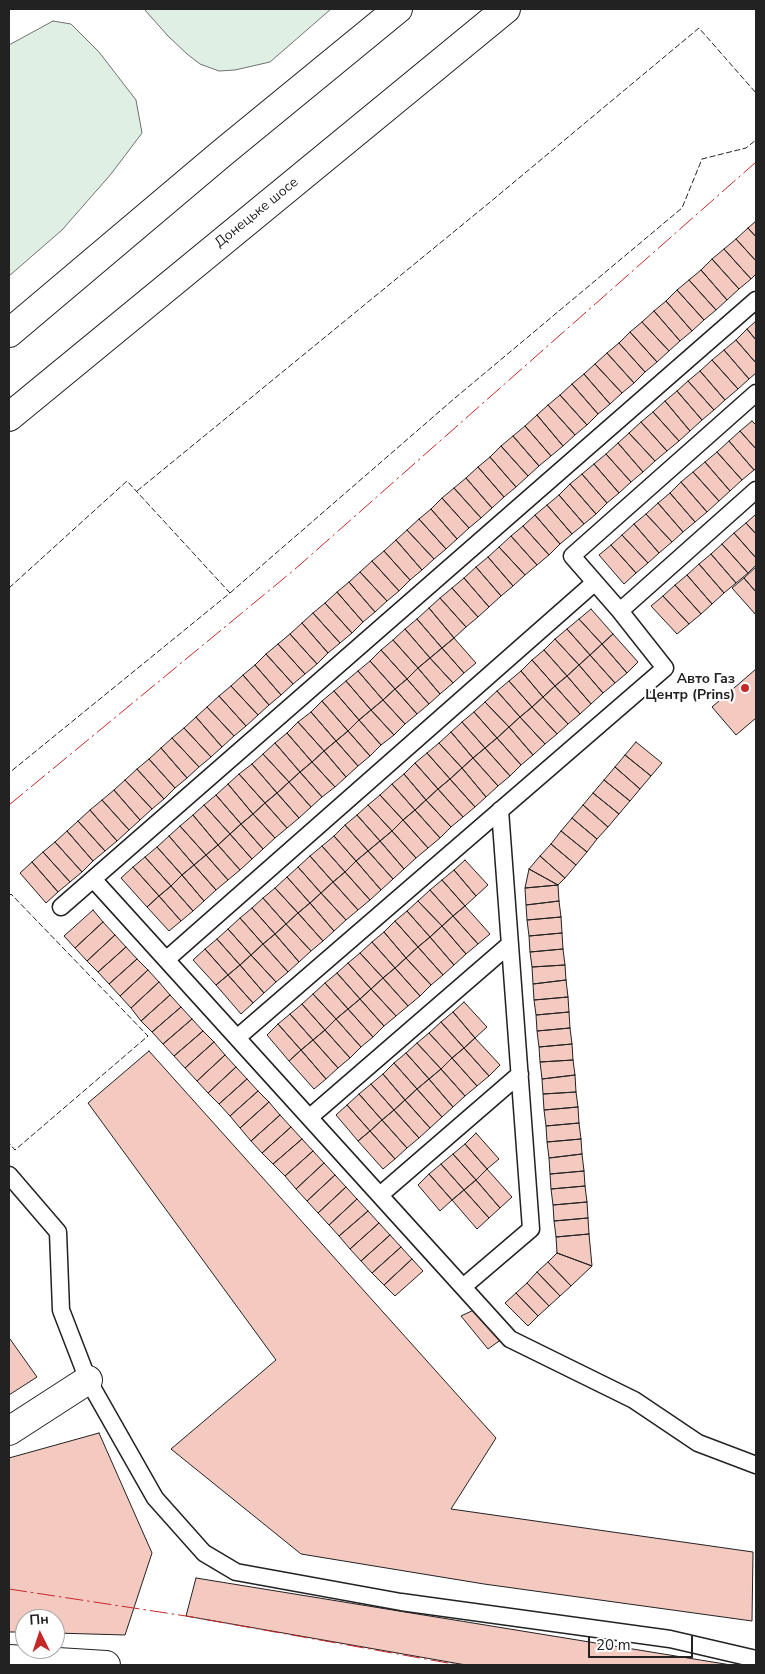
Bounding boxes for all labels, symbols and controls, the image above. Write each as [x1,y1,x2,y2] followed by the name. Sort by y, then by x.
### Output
[212,174,302,252] street label: Донецьке шосе
[645,672,735,704] place label: Авто Газ Центр (Prins)
[739,682,751,694] marker: Авто Газ Центр (Prins)
[15,1609,65,1659] north arrow
[29,1609,49,1630] text: Пн
[590,1626,695,1658] scale bar
[596,1635,631,1655] text: 20 m

